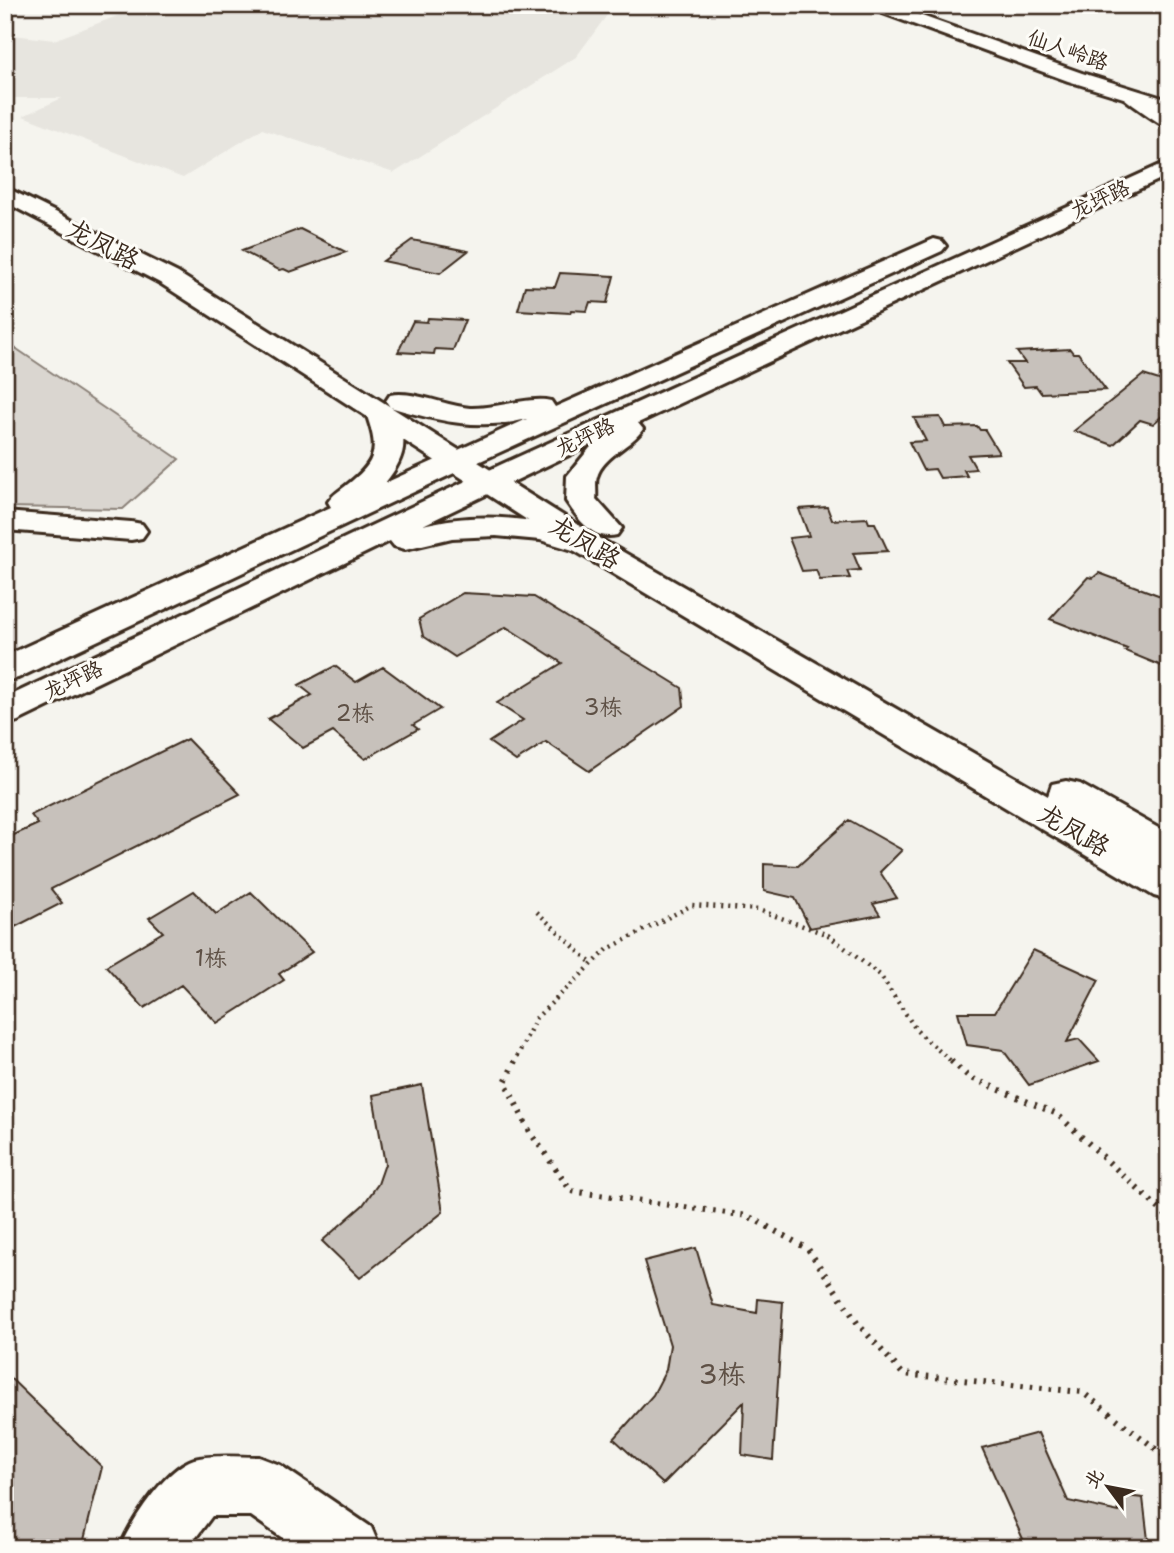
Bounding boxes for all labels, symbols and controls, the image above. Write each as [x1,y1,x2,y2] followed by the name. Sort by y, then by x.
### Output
[1024,23,1112,77] street label: 仙人岭路
[1066,173,1134,225] street label: 龙坪路
[61,210,146,277] street label: 龙凤路
[551,411,619,463] street label: 龙坪路
[543,506,628,577] street label: 龙凤路
[39,654,107,706] street label: 龙坪路
[583,692,623,722] house number: 3栋
[335,698,375,728] house number: 2栋
[1032,795,1117,864] street label: 龙凤路
[195,943,227,973] house number: 1栋
[698,1355,746,1393] house number: 3栋
[1072,1452,1142,1522] north arrow
[1078,1464,1110,1493] text: 北

